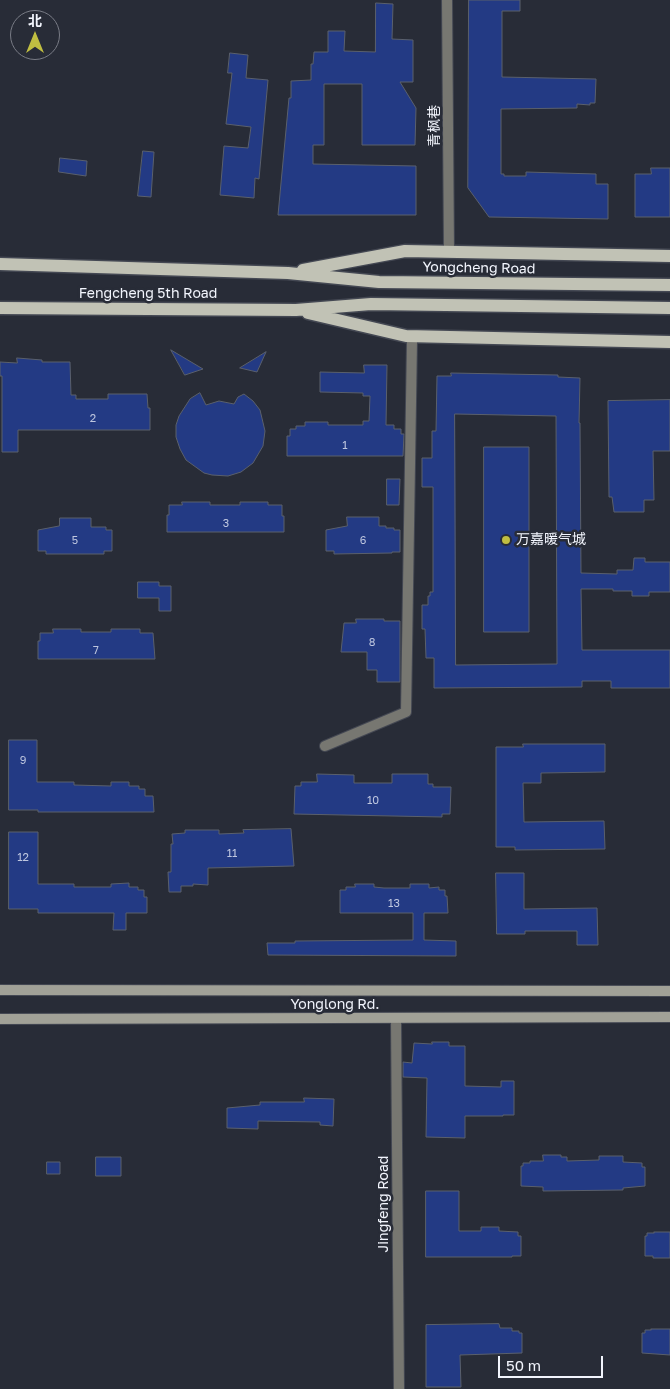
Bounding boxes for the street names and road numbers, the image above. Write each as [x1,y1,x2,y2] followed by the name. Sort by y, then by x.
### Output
[427,105,443,147] street label: 青枫巷
[422,259,536,277] street label: Yongcheng Road
[79,286,217,302] street label: Fengcheng 5th Road
[290,997,380,1013] street label: Yonglong Rd.
[376,1156,392,1252] street label: Jingfeng Road

